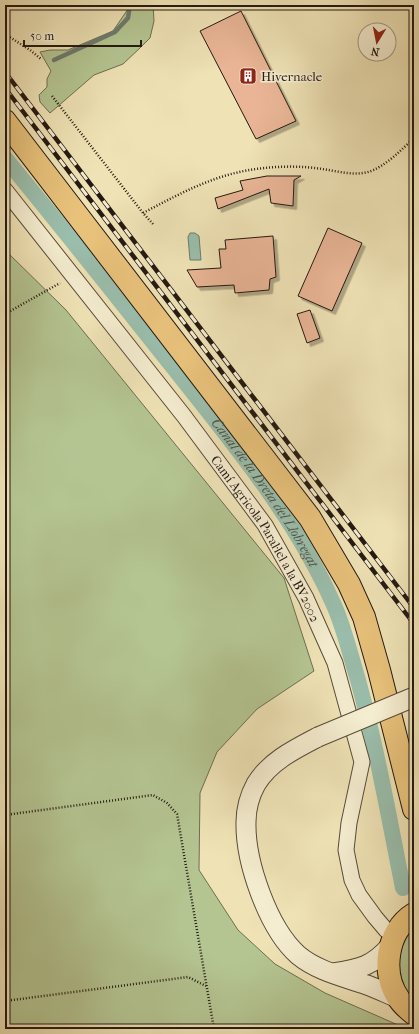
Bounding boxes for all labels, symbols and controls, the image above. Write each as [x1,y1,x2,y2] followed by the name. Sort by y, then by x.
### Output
[24,22,141,48] scale bar
[357,22,397,62] north arrow
[30,29,54,43] text: 50 m
[369,44,381,58] text: N
[238,66,258,86] building icon: Hivernacle
[261,69,323,84] place label: Hivernacle
[208,414,323,571] water label: Canal de la Dreta del Llobregat
[208,452,323,624] street label: Camí Agricola Paral·lel a la BV2002

